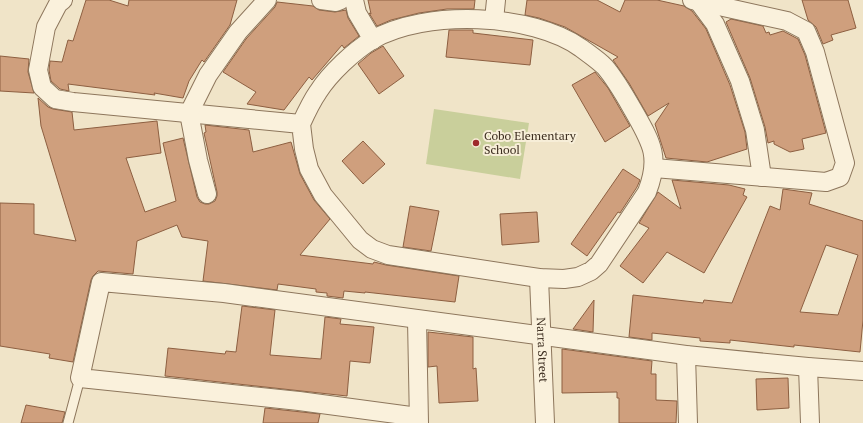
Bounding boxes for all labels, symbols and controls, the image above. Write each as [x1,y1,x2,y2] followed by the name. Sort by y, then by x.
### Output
[484,128,577,157] place label: Cobo Elementary School
[471,138,481,148] marker: Cobo Elementary School
[534,317,551,383] street label: Narra Street

